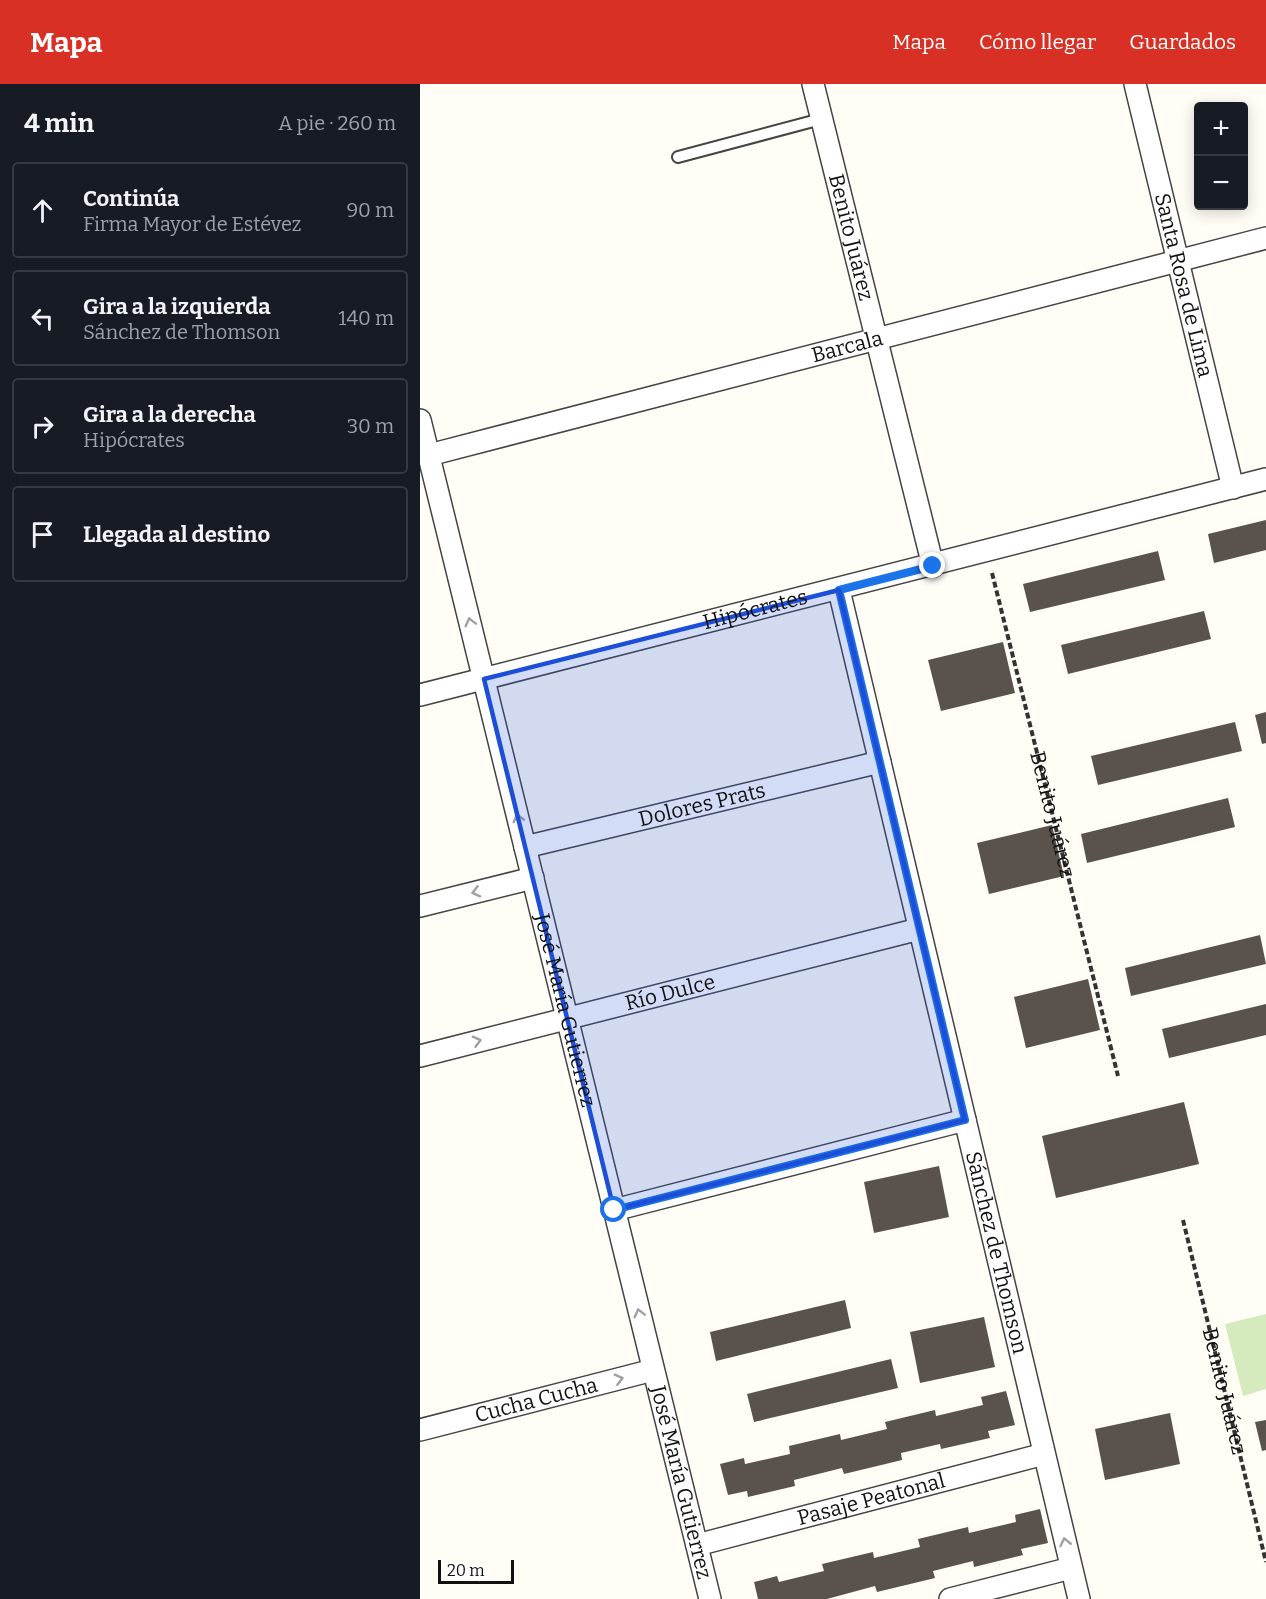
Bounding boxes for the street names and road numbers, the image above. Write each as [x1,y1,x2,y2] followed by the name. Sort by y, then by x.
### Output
[823,171,879,303] street label: Benito Juárez
[1149,191,1219,380] street label: Santa Rosa de Lima
[809,325,886,368] street label: Barcala
[700,584,810,635] street label: Hipócrates
[1024,749,1081,881] street label: Benito Juárez
[636,777,768,832] street label: Dolores Prats
[529,910,602,1110] street label: José María Gutierrez
[622,968,718,1016] street label: Río Dulce
[960,1149,1033,1356] street label: Sánchez de Thomson
[1197,1325,1252,1457] street label: Benito Juárez
[472,1372,601,1428] street label: Cucha Cucha
[645,1382,718,1582] street label: José María Gutierrez
[794,1467,948,1531] street label: Pasaje Peatonal

